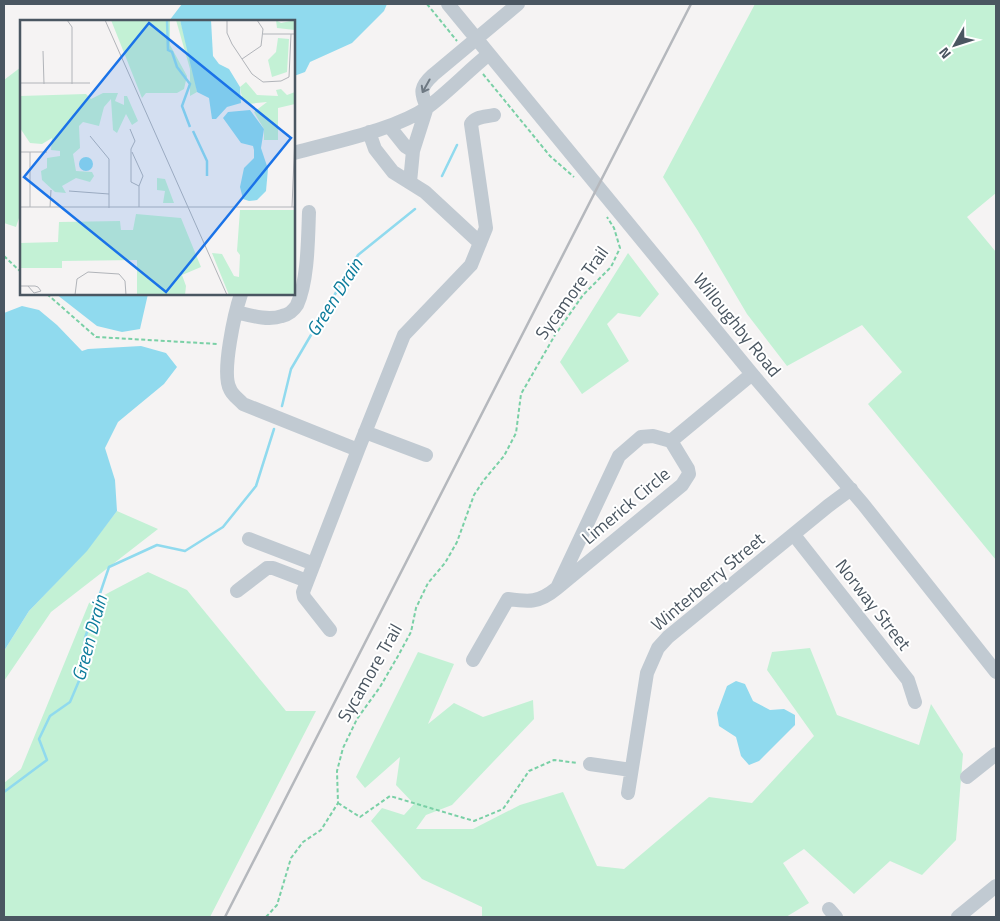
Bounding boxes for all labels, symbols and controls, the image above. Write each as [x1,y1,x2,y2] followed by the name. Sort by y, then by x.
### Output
[20,20,295,295] inset map
[930,20,980,70] north arrow
[933,43,956,64] text: N
[421,78,431,93] one-way arrow
[528,240,615,345] street label: Sycamore Trail
[298,251,369,342] water label: Green Drain
[687,267,788,383] street label: Willoughby Road
[576,461,676,551] street label: Limerick Circle
[645,525,771,637] street label: Winterberry Street
[829,553,918,657] street label: Norway Street
[63,591,114,684] water label: Green Drain
[330,618,409,727] street label: Sycamore Trail

